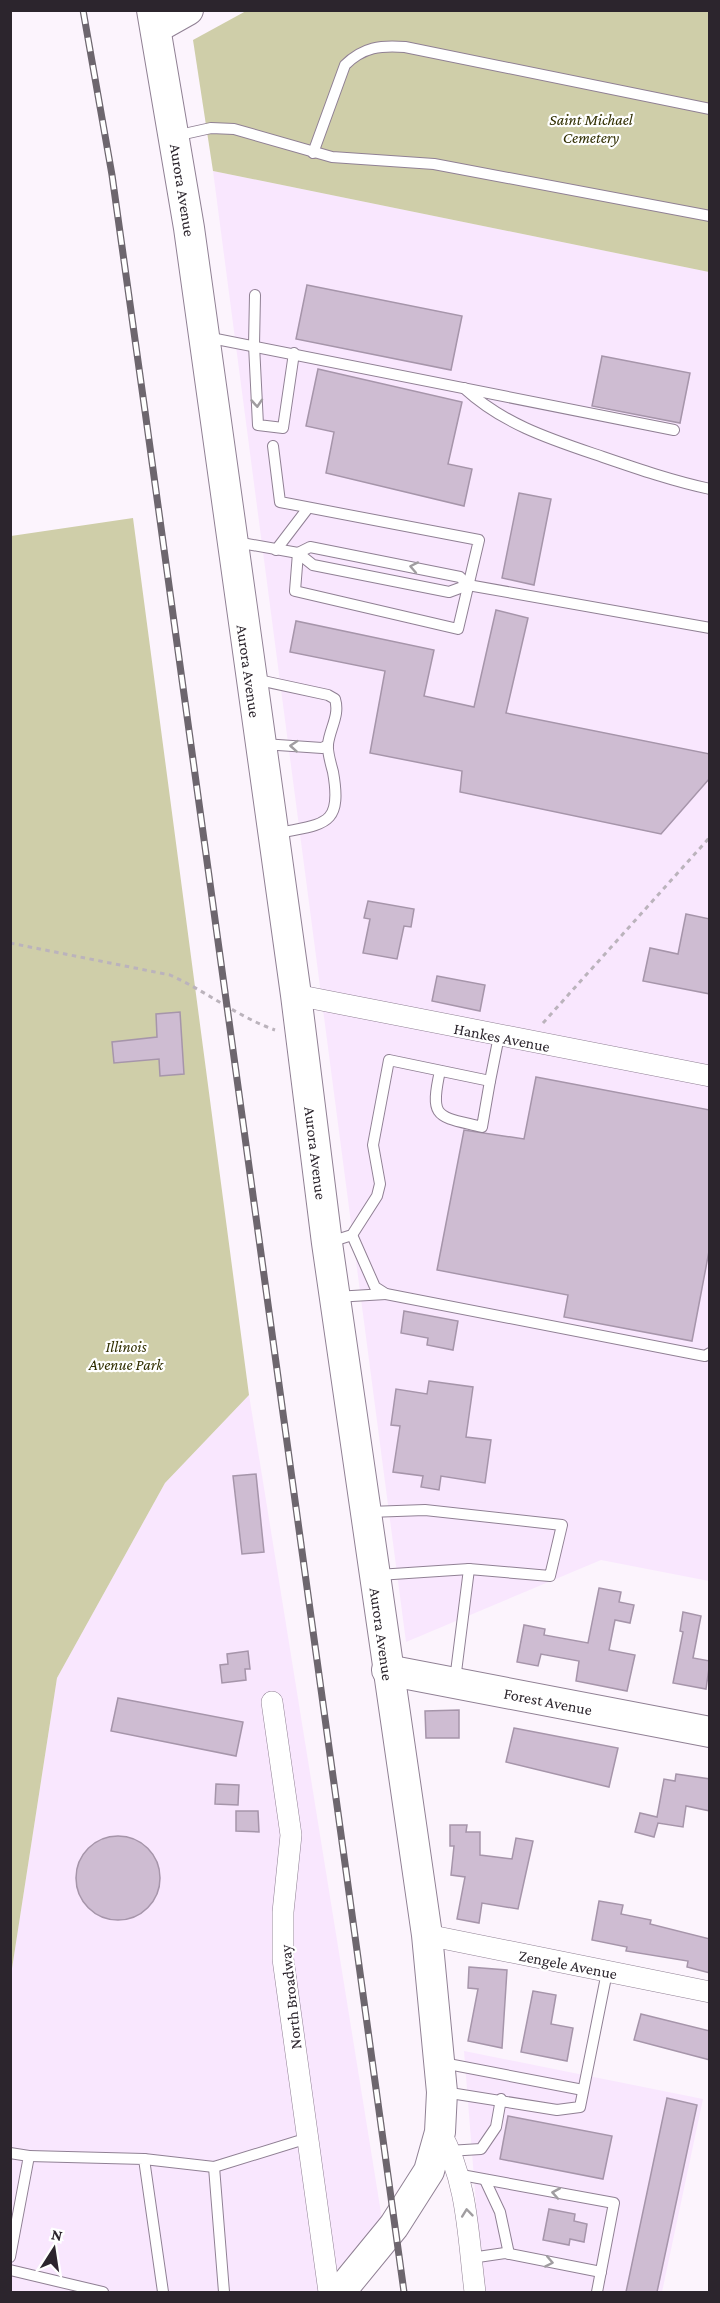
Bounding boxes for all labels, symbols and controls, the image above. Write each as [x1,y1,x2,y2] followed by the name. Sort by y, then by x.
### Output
[549,111,634,147] park label: Saint Michael Cemetery
[167,143,198,238] street label: Aurora Avenue
[250,399,263,408] one-way arrow
[409,561,419,574] one-way arrow
[234,624,263,719] street label: Aurora Avenue
[289,740,298,753] one-way arrow
[452,1020,551,1055] street label: Hankes Avenue
[301,1106,330,1201] street label: Aurora Avenue
[88,1338,164,1373] park label: Illinois Avenue Park
[367,1587,396,1682] street label: Aurora Avenue
[502,1685,593,1718] street label: Forest Avenue
[276,1943,305,2050] street label: North Broadway
[517,1947,619,1983] street label: Zengele Avenue
[552,2187,562,2200] one-way arrow
[461,2209,474,2218] one-way arrow
[24,2219,84,2279] north arrow
[50,2225,64,2244] text: N
[544,2255,554,2268] one-way arrow

